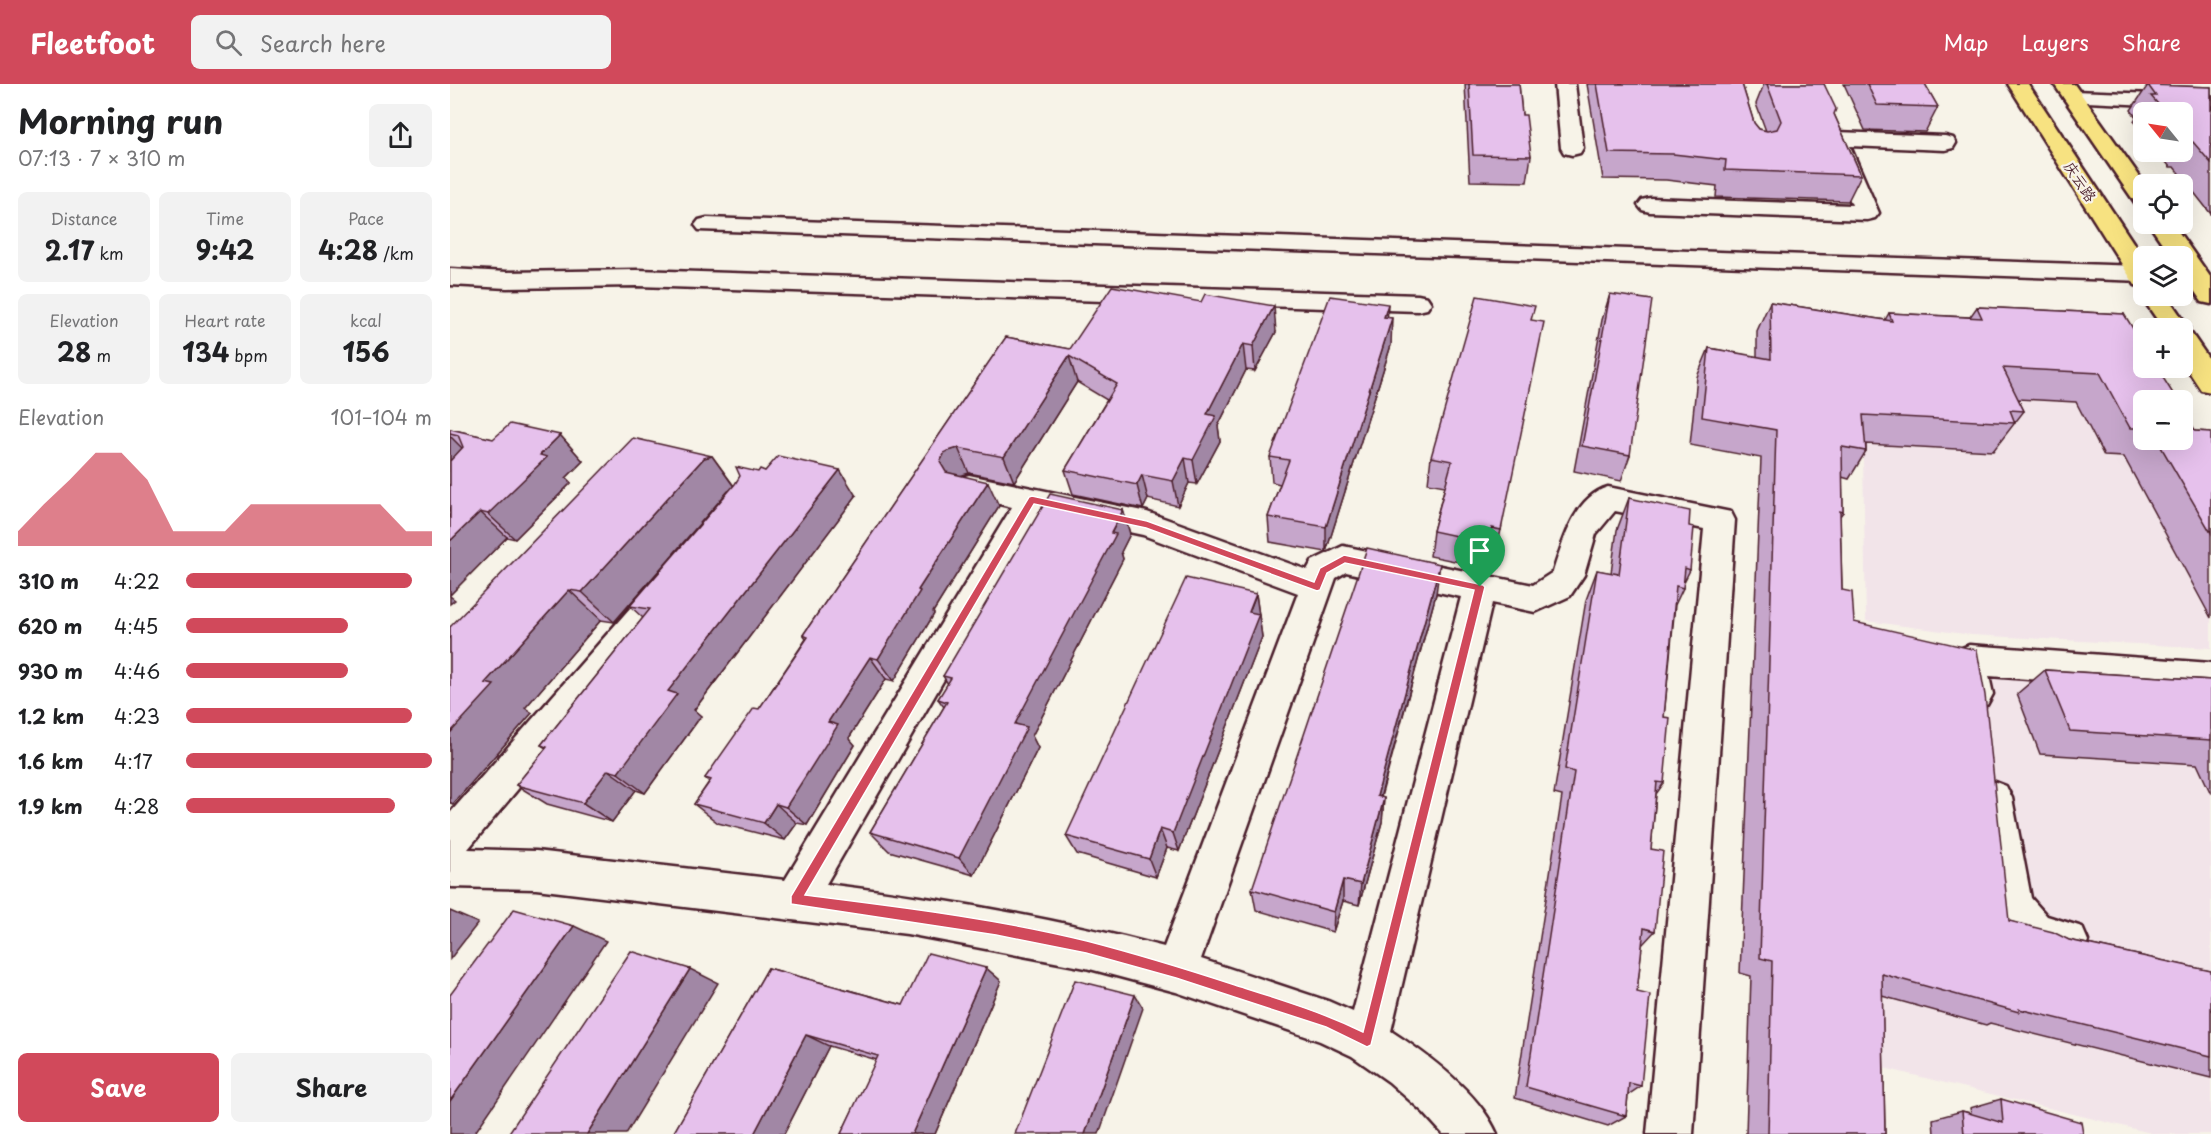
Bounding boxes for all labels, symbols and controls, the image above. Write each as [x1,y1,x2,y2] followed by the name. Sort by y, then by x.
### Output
[191,15,611,69] search box
[30,21,155,64] text: Fleetfoot
[212,26,245,59] icon: search
[260,26,386,59] text: Search here
[1944,26,1988,58] text: Map
[2021,26,2089,58] text: Layers
[2122,26,2181,58] text: Share
[18,95,223,145] text: Morning run
[2133,102,2193,162] north arrow
[2133,102,2193,450] map controls
[369,104,432,167] button: share
[18,143,185,173] text: 07:13 · 7 × 310 m
[2059,156,2103,206] street label: 庆云路
[2133,174,2193,234] button: locate
[50,206,118,230] text: Distance
[206,206,244,230] text: Time
[348,206,384,230] text: Pace
[44,230,94,269] text: 2.17
[196,230,254,269] text: 9:42
[318,230,378,269] text: 4:28
[94,241,124,265] text: km
[378,241,414,265] text: /km
[2133,246,2193,306] button: layers
[49,308,119,332] text: Elevation
[185,308,265,332] text: Heart rate
[350,308,382,332] text: kcal
[2133,318,2193,378] button: +
[57,332,91,371] text: 28
[182,332,229,371] text: 134
[342,332,390,371] text: 156
[91,343,111,367] text: m
[229,343,268,367] text: bpm
[2133,390,2193,450] button: −
[18,402,104,432] text: Elevation
[331,402,432,432] text: 101–104 m
[1454,525,1505,587] pin
[1463,534,1496,567] icon: arrive
[18,566,79,596] text: 310 m
[114,566,160,596] text: 4:22
[18,611,82,641] text: 620 m
[114,611,158,641] text: 4:45
[18,656,83,686] text: 930 m
[114,656,160,686] text: 4:46
[18,701,84,731] text: 1.2 km
[114,701,160,731] text: 4:23
[18,746,83,776] text: 1.6 km
[114,746,153,776] text: 4:17
[18,791,83,821] text: 1.9 km
[114,791,160,821] text: 4:28
[18,1053,219,1122] button: Save
[231,1053,432,1122] button: Share

